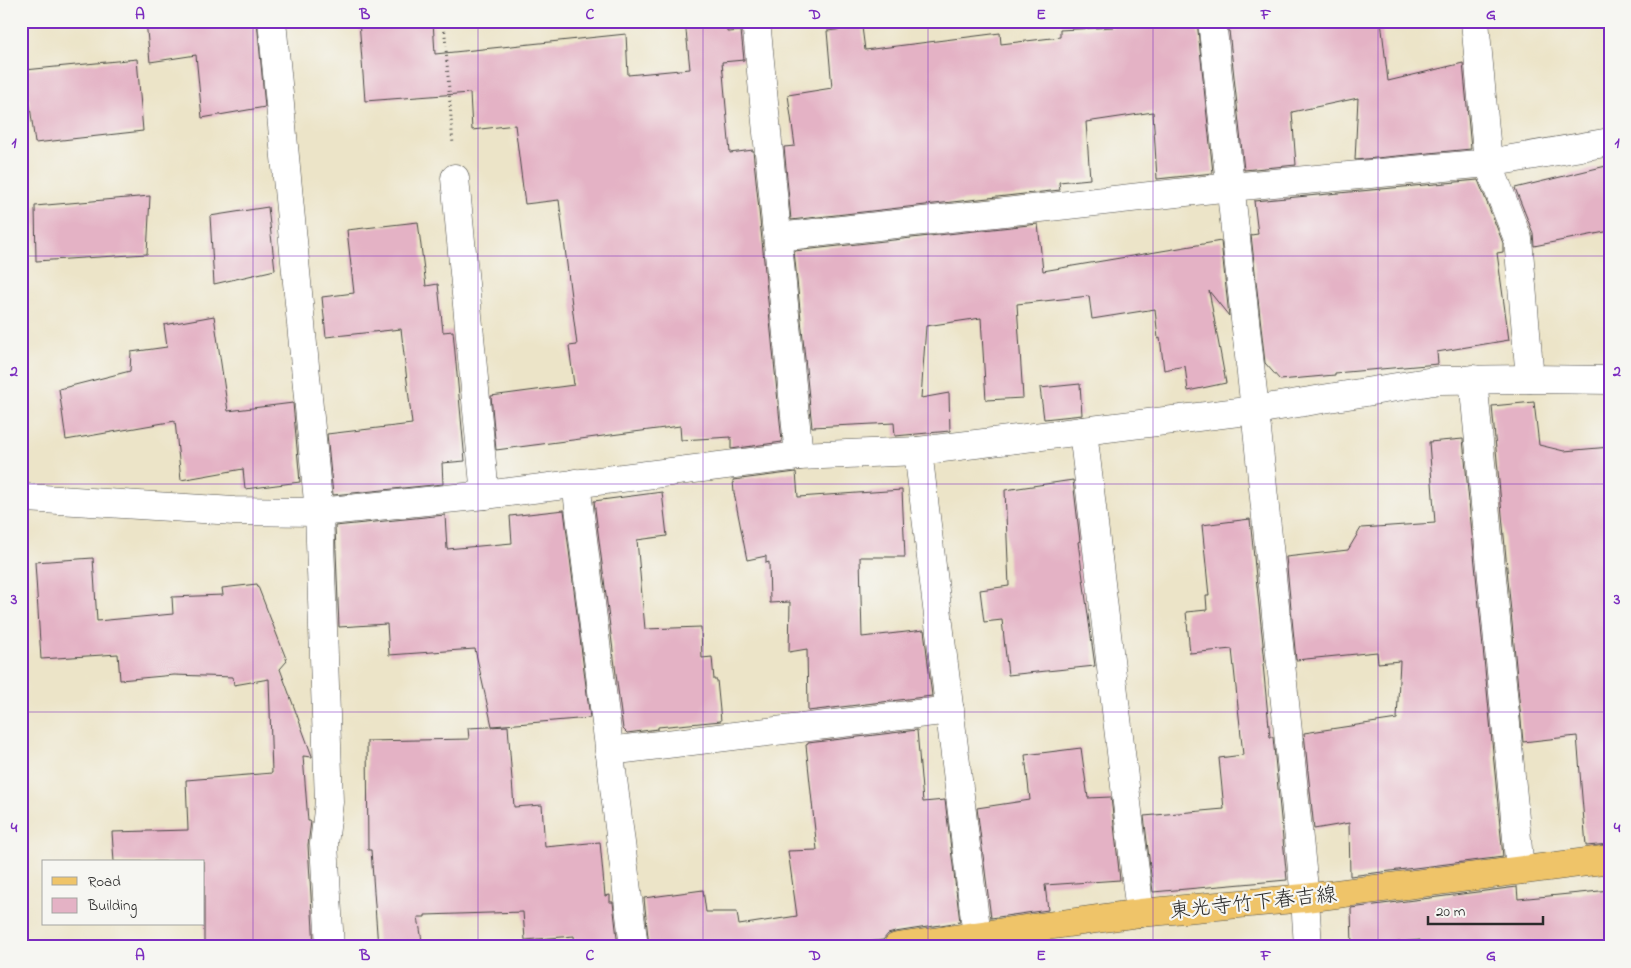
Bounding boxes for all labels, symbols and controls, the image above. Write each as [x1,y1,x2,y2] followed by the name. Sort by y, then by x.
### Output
[135,3,145,27] text: A
[359,3,371,27] text: B
[586,3,595,27] text: C
[808,3,821,27] text: D
[1036,3,1046,27] text: E
[1260,3,1272,27] text: F
[1486,3,1496,27] text: G
[11,131,17,155] text: 1
[1614,131,1620,155] text: 1
[9,360,18,384] text: 2
[1612,360,1621,384] text: 2
[10,588,18,612] text: 3
[1613,588,1621,612] text: 3
[10,816,18,840] text: 4
[1613,816,1621,840] text: 4
[42,860,205,926] legend
[88,871,121,893] text: Road
[1168,880,1338,928] street label: 東光寺竹下春吉線
[1428,893,1544,925] scale bar
[87,895,137,918] text: Building
[1436,901,1466,923] text: 20 m
[135,944,145,968] text: A
[359,944,371,968] text: B
[586,944,595,968] text: C
[808,944,821,968] text: D
[1036,944,1046,968] text: E
[1260,944,1272,968] text: F
[1486,944,1496,968] text: G

